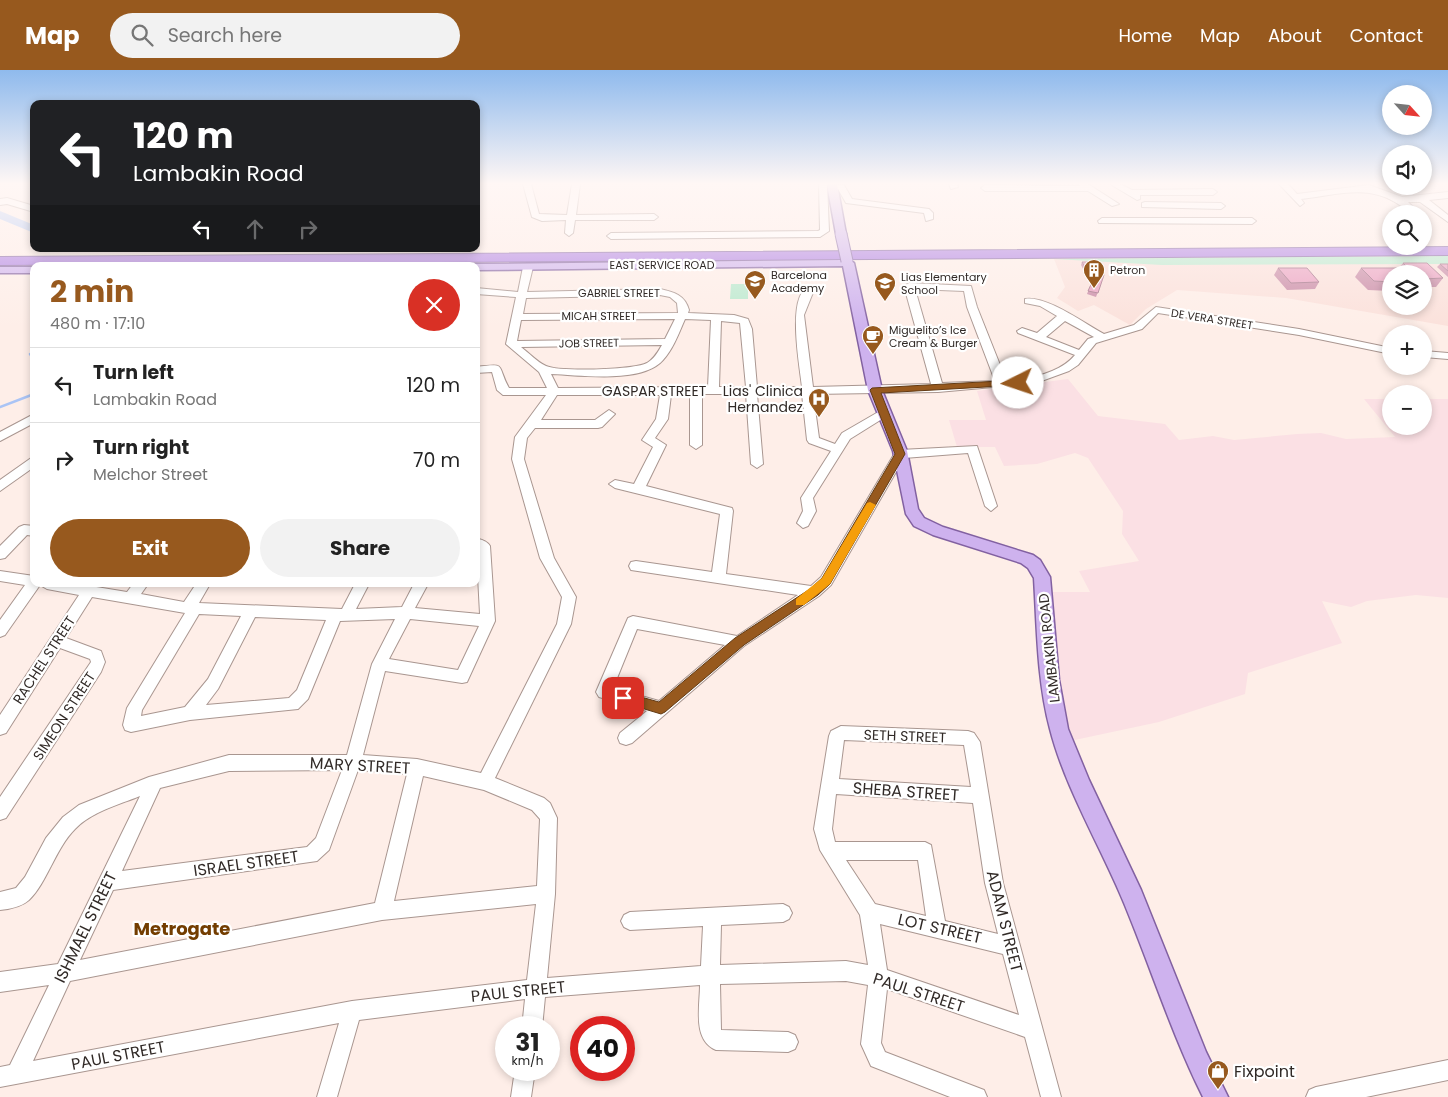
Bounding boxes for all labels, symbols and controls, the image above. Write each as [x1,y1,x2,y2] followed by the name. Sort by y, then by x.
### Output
[110,13,460,58] search box
[25,19,80,52] text: Map
[128,21,156,49] icon: search
[168,22,282,49] text: Search here
[1118,23,1172,48] text: Home
[1200,23,1240,48] text: Map
[1268,23,1322,48] text: About
[1350,23,1423,48] text: Contact
[1382,85,1432,135] north arrow
[1382,85,1432,435] map controls
[133,111,233,160] text: 120 m
[50,120,115,185] icon: left
[1382,145,1432,195] button: sound
[133,158,304,189] text: Lambakin Road
[1382,205,1432,255] button: search
[188,215,216,243] icon: left
[241,215,269,243] icon: ahead
[294,215,322,243] icon: right
[610,257,715,273] street label: EAST SERVICE ROAD
[1082,258,1106,289] building icon: Petron
[1110,262,1145,278] place label: Petron
[1382,265,1432,315] button: layers
[771,267,827,296] place label: Barcelona Academy
[743,269,767,300] school or university icon: Barcelona Academy
[901,269,987,298] place label: Lias Elementary School
[50,270,134,313] text: 2 min
[873,271,897,302] school or university icon: Lias Elementary School
[408,279,460,331] button: close
[578,285,660,301] street label: GABRIEL STREET
[1170,305,1254,333] street label: DE VERA STREET
[562,308,637,324] street label: MICAH STREET
[50,312,145,335] text: 480 m · 17:10
[889,322,977,351] place label: Miguelito’s Ice Cream & Burger
[861,324,885,355] cafe icon: Miguelito’s Ice Cream & Burger
[1382,325,1432,375] button: +
[559,334,619,352] street label: JOB STREET
[991,356,1043,408] position arrow
[93,359,174,386] text: Turn left
[50,371,78,399] icon: left
[406,372,460,399] text: 120 m
[602,381,707,401] street label: GASPAR STREET
[723,381,803,417] place label: Lias' Clinica Hernandez
[1382,385,1432,435] button: −
[807,387,831,418] hospital icon: Lias' Clinica Hernandez
[93,388,217,411] text: Lambakin Road
[93,434,189,461] text: Turn right
[50,446,78,474] icon: right
[413,447,460,474] text: 70 m
[93,463,208,486] text: Melchor Street
[50,519,250,577] button: Exit
[260,519,460,577] button: Share
[1033,592,1065,704] street label: LAMBAKIN ROAD
[8,612,80,708] street label: RACHEL STREET
[28,668,100,764] street label: SIMEON STREET
[602,677,644,719] pin
[609,684,637,712] icon: arrive
[863,725,947,747] street label: SETH STREET
[309,751,411,780] street label: MARY STREET
[852,776,960,807] street label: SHEBA STREET
[192,845,301,882] street label: ISRAEL STREET
[49,867,123,987] street label: ISHMAEL STREET
[981,868,1028,975] street label: ADAM STREET
[896,908,984,949] street label: LOT STREET
[134,916,230,941] district label: Metrogate
[870,967,968,1018] street label: PAUL STREET
[470,975,567,1008] street label: PAUL STREET
[570,1016,635,1081] speed limit sign: 40
[515,1025,540,1060] text: 31
[69,1035,167,1076] street label: PAUL STREET
[512,1052,543,1069] text: km/h
[1206,1059,1230,1090] shop icon: Fixpoint
[1234,1060,1295,1083] place label: Fixpoint

